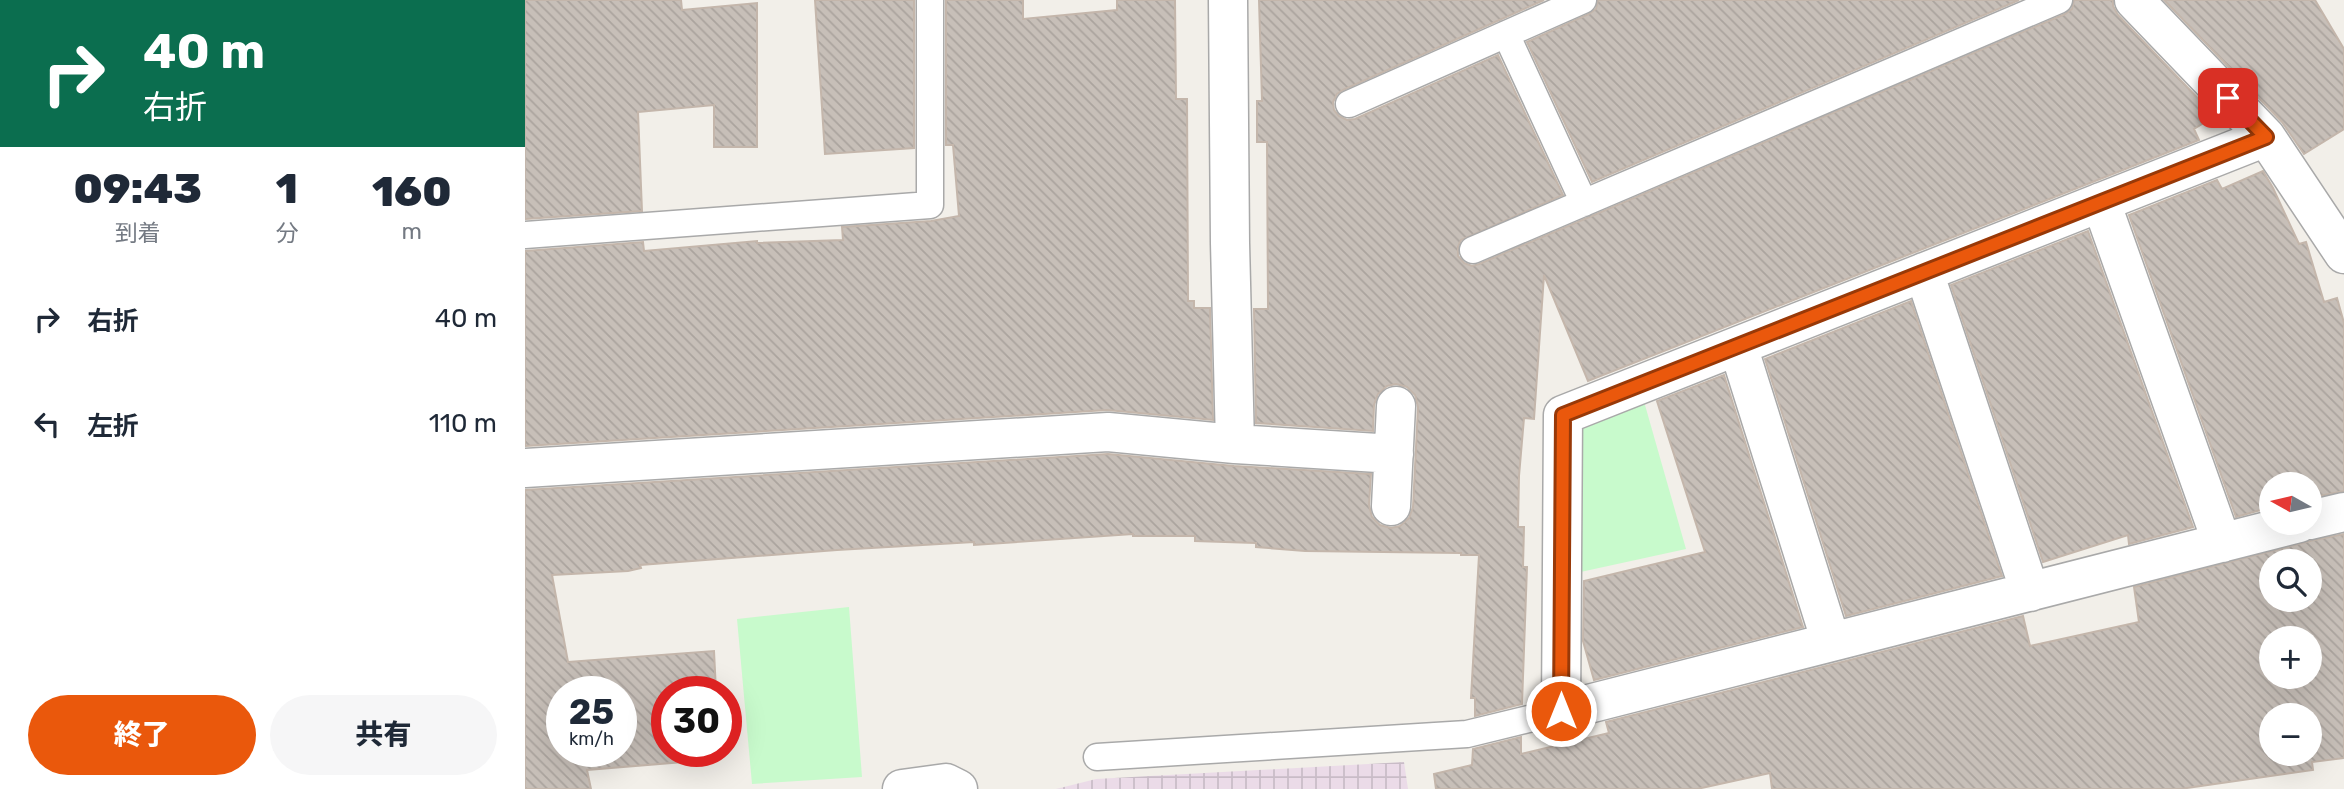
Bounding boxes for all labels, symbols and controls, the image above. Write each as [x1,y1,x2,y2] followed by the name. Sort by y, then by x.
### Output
[143,22,265,80] text: 40 m
[28,28,119,119] icon: right
[2198,68,2258,128] pin
[2209,79,2247,117] icon: arrive
[143,88,207,126] text: 右折
[73,164,202,214] text: 09:43
[276,164,298,214] text: 1
[372,167,452,217] text: 160
[401,217,422,245] text: m
[115,219,161,247] text: 到着
[275,219,298,247] text: 分
[28,300,66,338] icon: right
[435,303,497,334] text: 40 m
[87,306,139,337] text: 右折
[28,405,66,443] icon: left
[429,408,497,439] text: 110 m
[87,411,139,442] text: 左折
[2259,472,2322,536] north arrow
[2259,472,2322,766] map controls
[2259,549,2322,612] button: search
[2259,626,2322,689] button: +
[1524,674,1598,748] position arrow
[651,676,742,767] speed limit sign: 30
[569,691,614,733] text: 25
[28,695,256,775] button: 終了
[270,695,497,775] button: 共有
[2259,703,2322,766] button: −
[569,728,614,750] text: km/h

